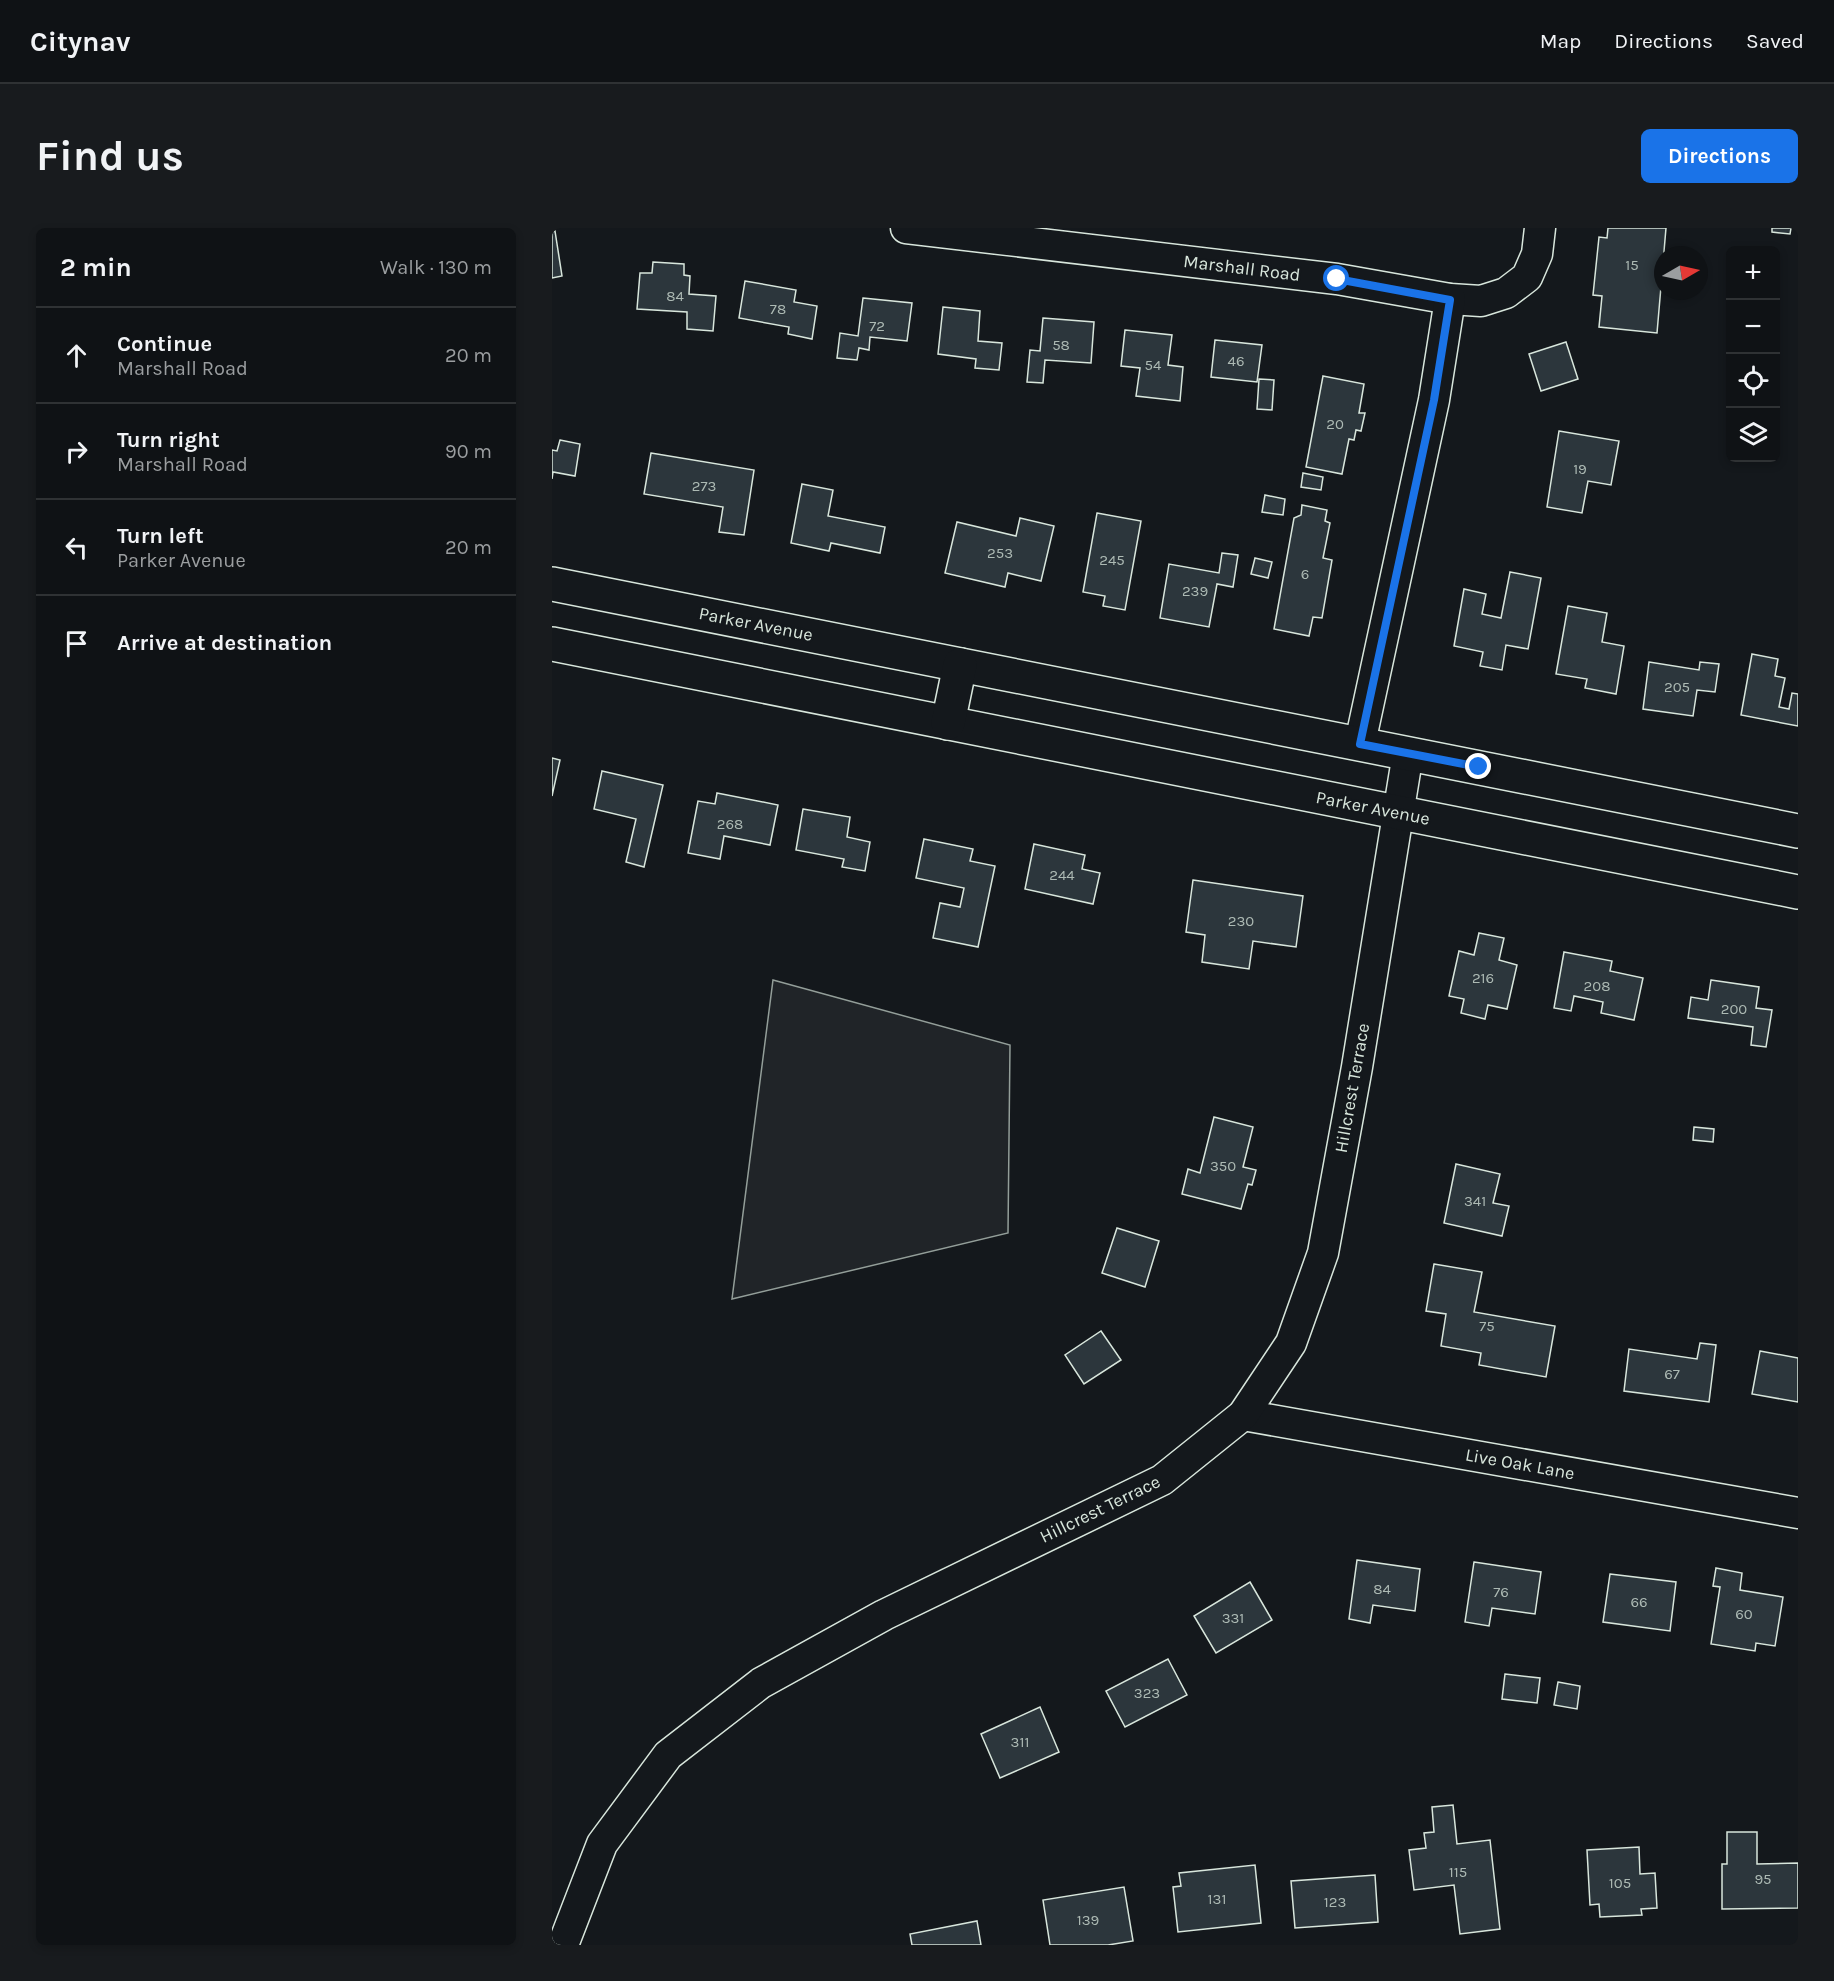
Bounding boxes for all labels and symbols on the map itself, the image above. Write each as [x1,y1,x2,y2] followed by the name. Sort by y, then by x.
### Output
[1654,246,1708,300] north arrow
[1182,250,1302,286] street label: Marshall Road
[1625,256,1639,274] house number: 15
[1323,265,1349,291] route start
[666,287,684,305] house number: 84
[770,300,786,318] house number: 78
[869,317,885,335] house number: 72
[1052,336,1070,354] house number: 58
[1228,352,1244,370] house number: 46
[1145,356,1162,374] house number: 54
[1326,415,1344,433] house number: 20
[1573,460,1587,478] house number: 19
[692,477,716,495] house number: 273
[987,544,1013,562] house number: 253
[1099,551,1125,569] house number: 245
[1301,565,1309,583] house number: 6
[1182,582,1208,600] house number: 239
[697,602,815,646] street label: Parker Avenue
[1664,678,1690,696] house number: 205
[1465,753,1491,779] route end
[1314,786,1432,830] street label: Parker Avenue
[717,815,743,833] house number: 268
[1049,866,1075,884] house number: 244
[1228,912,1254,930] house number: 230
[1472,969,1494,987] house number: 216
[1584,977,1610,995] house number: 208
[1721,1000,1747,1018] house number: 200
[1330,1021,1374,1155] street label: Hillcrest Terrace
[1210,1157,1236,1175] house number: 350
[1464,1192,1486,1210] house number: 341
[1479,1317,1495,1335] house number: 75
[1664,1365,1680,1383] house number: 67
[1464,1444,1576,1484] street label: Live Oak Lane
[1036,1470,1164,1548] street label: Hillcrest Terrace
[1373,1580,1391,1598] house number: 84
[1493,1583,1509,1601] house number: 76
[1630,1593,1648,1611] house number: 66
[1735,1605,1753,1623] house number: 60
[1222,1609,1244,1627] house number: 331
[1134,1684,1160,1702] house number: 323
[1011,1733,1029,1751] house number: 311
[1449,1863,1467,1881] house number: 115
[1754,1870,1772,1888] house number: 95
[1609,1874,1631,1892] house number: 105
[1208,1890,1226,1908] house number: 131
[1324,1893,1346,1911] house number: 123
[1077,1911,1099,1929] house number: 139

